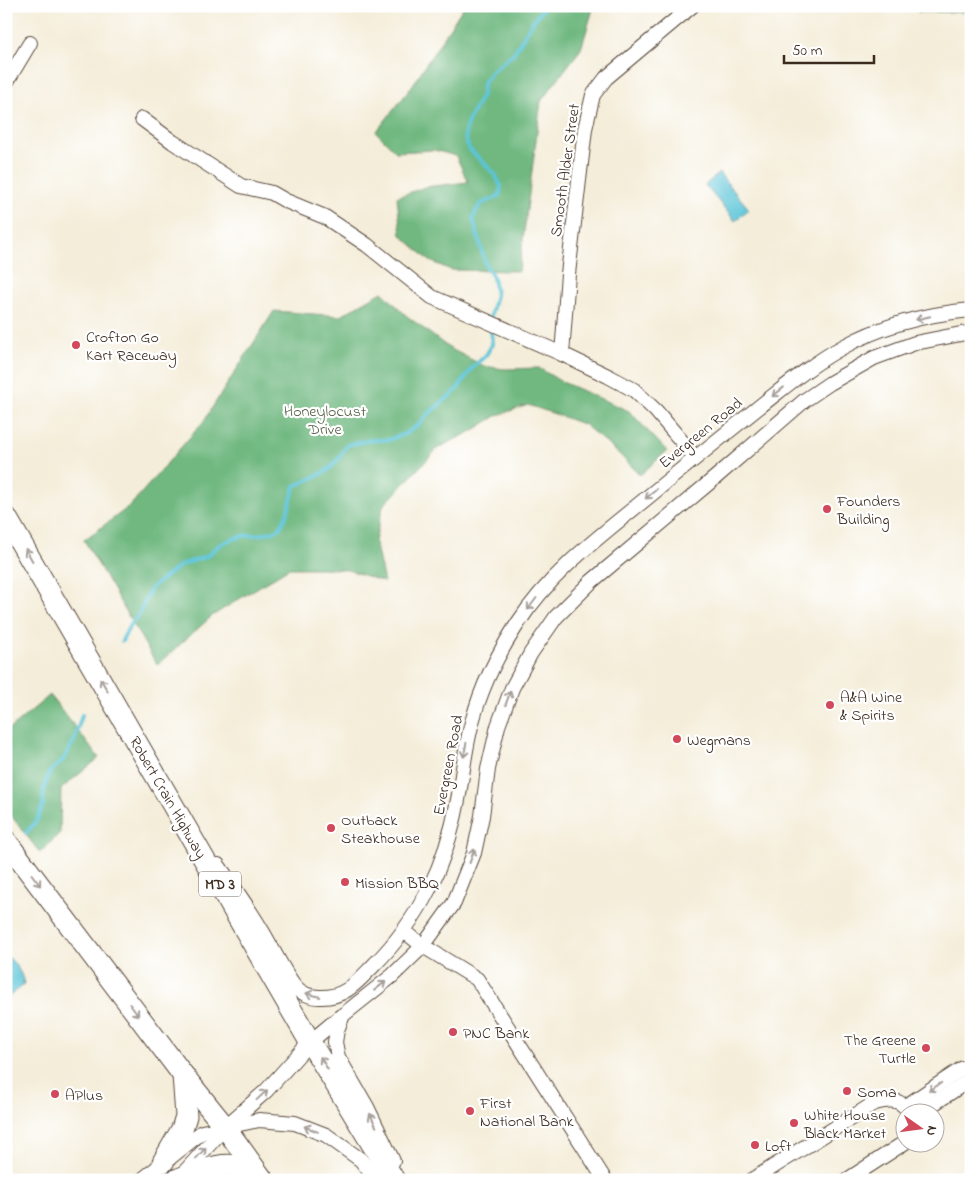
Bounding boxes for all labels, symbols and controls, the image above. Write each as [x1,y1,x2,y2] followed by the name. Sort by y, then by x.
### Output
[784,32,874,64] scale bar
[792,40,823,62] text: 50 m
[545,102,587,238] street label: Smooth Alder Street
[915,314,931,323] one-way arrow
[86,326,177,368] place label: Crofton Go Kart Raceway
[70,339,82,351] marker: Crofton Go Kart Raceway
[772,387,785,398] one-way arrow
[654,392,748,475] street label: Evergreen Road
[284,400,367,442] park label: Honeylocust Drive
[645,489,658,500] one-way arrow
[836,490,901,532] place label: Founders Building
[821,503,833,515] marker: Founders Building
[23,549,33,563] one-way arrow
[527,597,537,611] one-way arrow
[98,678,108,692] one-way arrow
[840,686,903,728] place label: A&A Wine & Spirits
[504,691,513,707] one-way arrow
[824,699,836,711] marker: A&A Wine & Spirits
[427,713,470,818] street label: Evergreen Road
[687,729,751,753] place label: Wegmans
[122,732,212,864] street label: Robert Crain Highway
[671,733,683,745] marker: Wegmans
[460,742,469,758] one-way arrow
[341,809,421,851] place label: Outback Steakhouse
[325,822,337,834] marker: Outback Steakhouse
[468,849,477,865] one-way arrow
[199,872,241,896] road number: MD 3
[355,872,440,896] place label: Mission BBQ
[30,873,41,886] one-way arrow
[339,876,351,888] marker: Mission BBQ
[373,981,386,992] one-way arrow
[305,990,321,999] one-way arrow
[128,1003,139,1016] one-way arrow
[463,1022,530,1046] place label: PNC Bank
[447,1026,459,1038] marker: PNC Bank
[844,1029,917,1071] place label: The Greene Turtle
[920,1042,932,1054] marker: The Greene Turtle
[318,1057,328,1071] one-way arrow
[857,1081,897,1105] place label: Soma
[928,1082,942,1092] one-way arrow
[65,1084,103,1108] place label: APlus
[841,1085,853,1097] marker: Soma
[49,1088,61,1100] marker: APlus
[255,1089,268,1101] one-way arrow
[479,1092,575,1134] place label: First National Bank
[803,1104,887,1146] place label: White House Black Market
[894,1104,944,1154] north arrow
[464,1105,476,1117] marker: First National Bank
[368,1113,377,1128] one-way arrow
[788,1117,800,1129] marker: White House Black Market
[304,1124,319,1133] one-way arrow
[920,1124,942,1138] text: N
[765,1135,792,1159] place label: Loft
[749,1139,761,1151] marker: Loft
[196,1147,207,1160] one-way arrow

